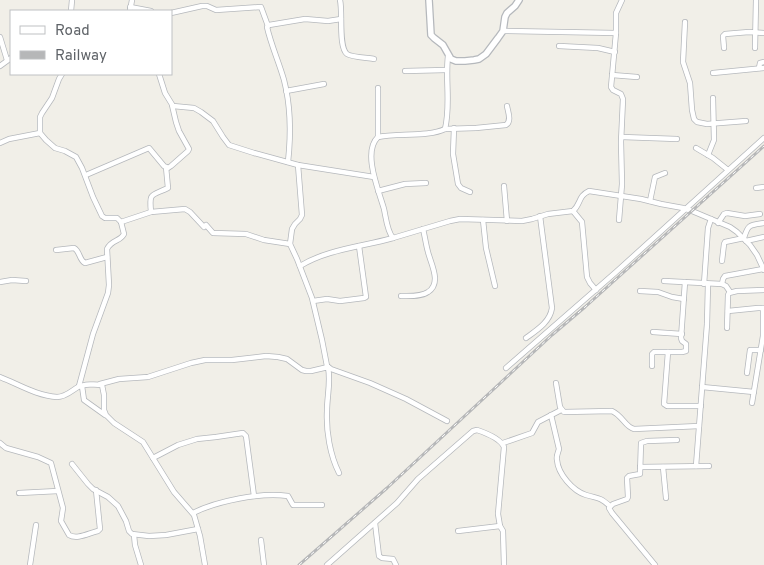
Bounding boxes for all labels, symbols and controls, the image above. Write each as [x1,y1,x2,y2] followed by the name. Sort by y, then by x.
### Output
[10,10,172,75] legend
[55,22,90,41] text: Road
[55,47,107,66] text: Railway

